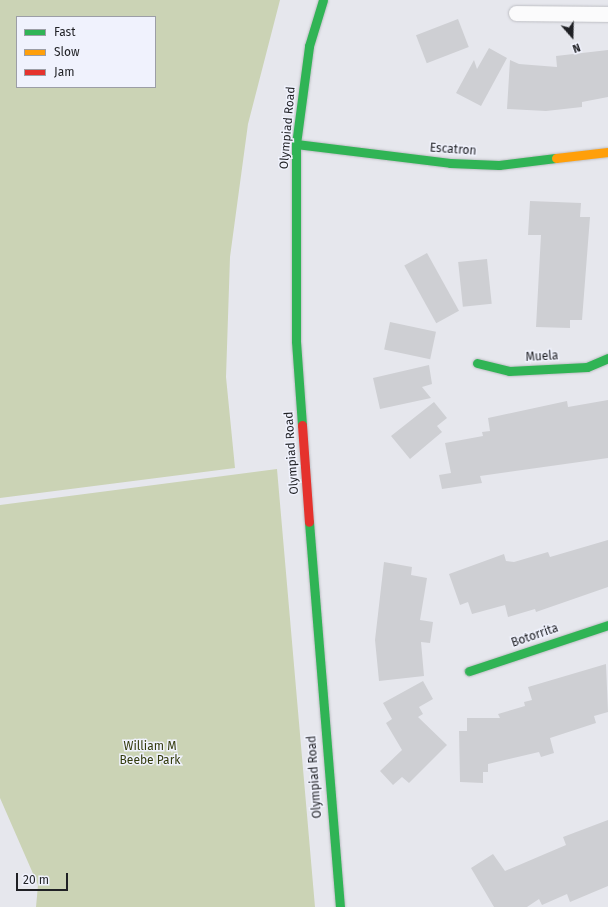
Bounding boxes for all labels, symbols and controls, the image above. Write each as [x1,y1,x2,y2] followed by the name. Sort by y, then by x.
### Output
[16,16,156,88] legend
[552,16,592,56] north arrow
[54,25,76,39] text: Fast
[571,40,582,55] text: N
[54,45,80,59] text: Slow
[54,65,74,79] text: Jam
[277,86,299,170] street label: Olympiad Road
[429,141,477,159] street label: Escatron
[525,349,559,365] street label: Muela
[282,411,302,495] street label: Olympiad Road
[510,621,560,651] street label: Botorrita
[305,735,325,819] street label: Olympiad Road
[120,740,180,768] park label: William M Beebe Park
[18,865,70,891] scale bar
[23,873,49,887] text: 20 m

